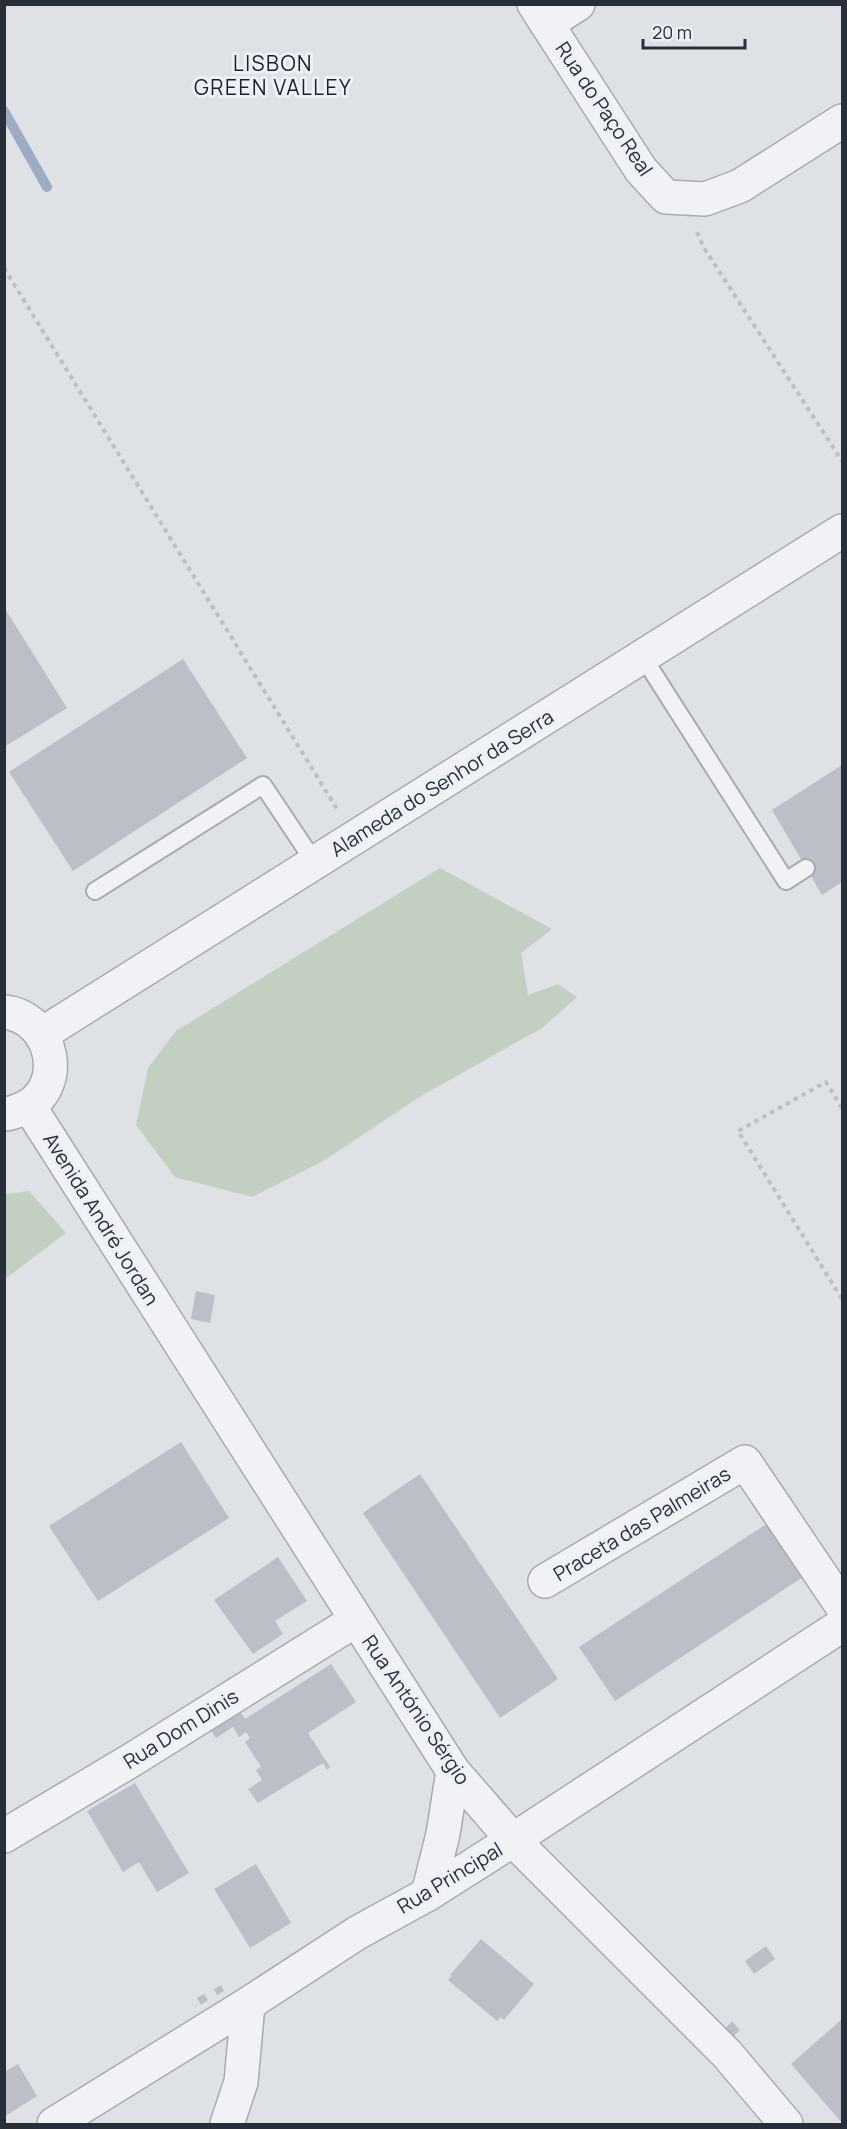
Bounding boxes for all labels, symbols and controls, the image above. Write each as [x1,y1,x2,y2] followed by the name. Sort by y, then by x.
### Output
[643,12,745,50] scale bar
[652,20,692,44] text: 20 m
[549,36,659,181] street label: Rua do Paço Real
[194,49,352,101] district label: LISBON GREEN VALLEY
[325,703,558,862] street label: Alameda do Senhor da Serra
[37,1127,166,1310] street label: Avenida André Jordan
[548,1460,735,1587] street label: Praceta das Palmeiras
[356,1630,477,1790] street label: Rua António Sérgio
[118,1682,243,1775] street label: Rua Dom Dinis
[392,1835,507,1920] street label: Rua Principal

